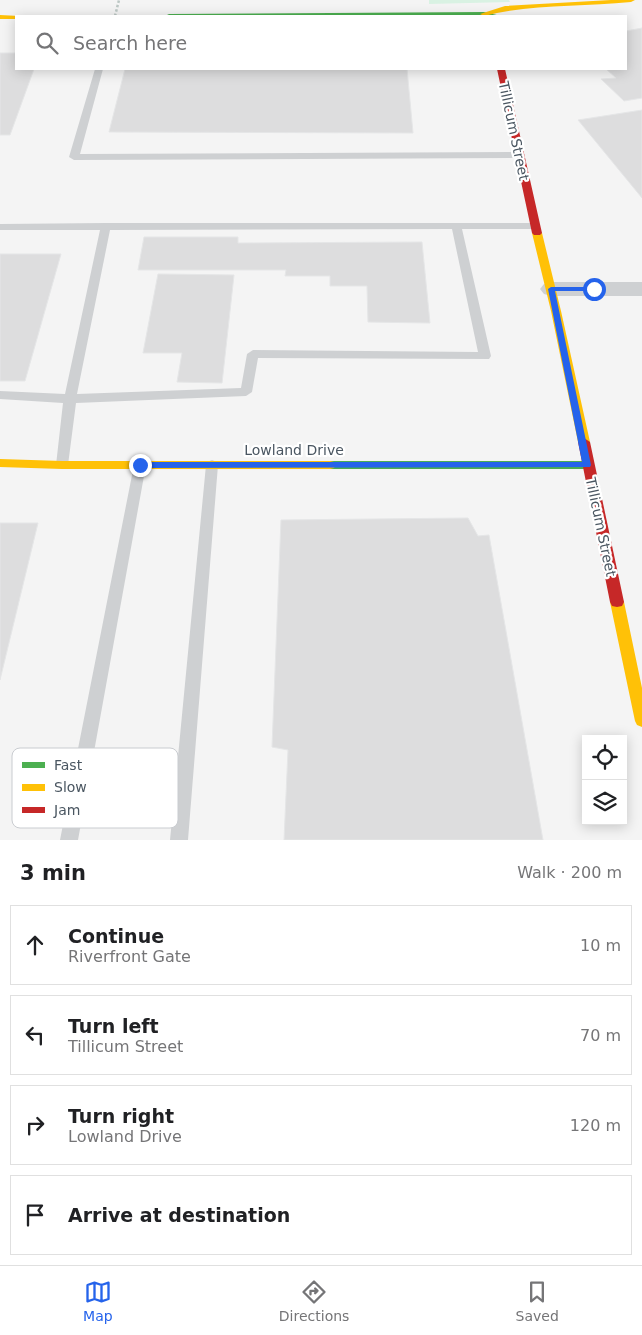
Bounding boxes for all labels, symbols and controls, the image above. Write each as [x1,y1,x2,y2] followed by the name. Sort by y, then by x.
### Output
[15,15,627,70] search box
[33,29,61,57] icon: search
[73,32,187,54] text: Search here
[495,79,532,182] street label: Tillicum Street
[583,278,606,301] route start
[244,442,344,458] street label: Lowland Drive
[129,454,152,477] route end
[582,475,619,578] street label: Tillicum Street
[582,735,627,825] map controls
[582,735,627,780] button: locate
[12,748,178,828] legend
[54,757,83,773] text: Fast
[54,779,87,795] text: Slow
[582,780,627,825] button: layers
[53,802,80,818] text: Jam
[20,861,86,885] text: 3 min
[517,863,622,882] text: Walk · 200 m
[68,925,164,947] text: Continue
[21,931,49,959] icon: ahead
[580,936,621,955] text: 10 m
[68,947,191,966] text: Riverfront Gate
[68,1015,159,1037] text: Turn left
[21,1021,49,1049] icon: left
[580,1026,621,1045] text: 70 m
[68,1037,183,1056] text: Tillicum Street
[68,1105,174,1127] text: Turn right
[21,1111,49,1139] icon: right
[570,1116,621,1135] text: 120 m
[68,1127,182,1146] text: Lowland Drive
[21,1201,49,1229] icon: arrive
[68,1204,290,1226] text: Arrive at destination
[83,1278,113,1324] tab: Map
[279,1278,349,1324] tab: Directions
[516,1278,559,1324] tab: Saved

